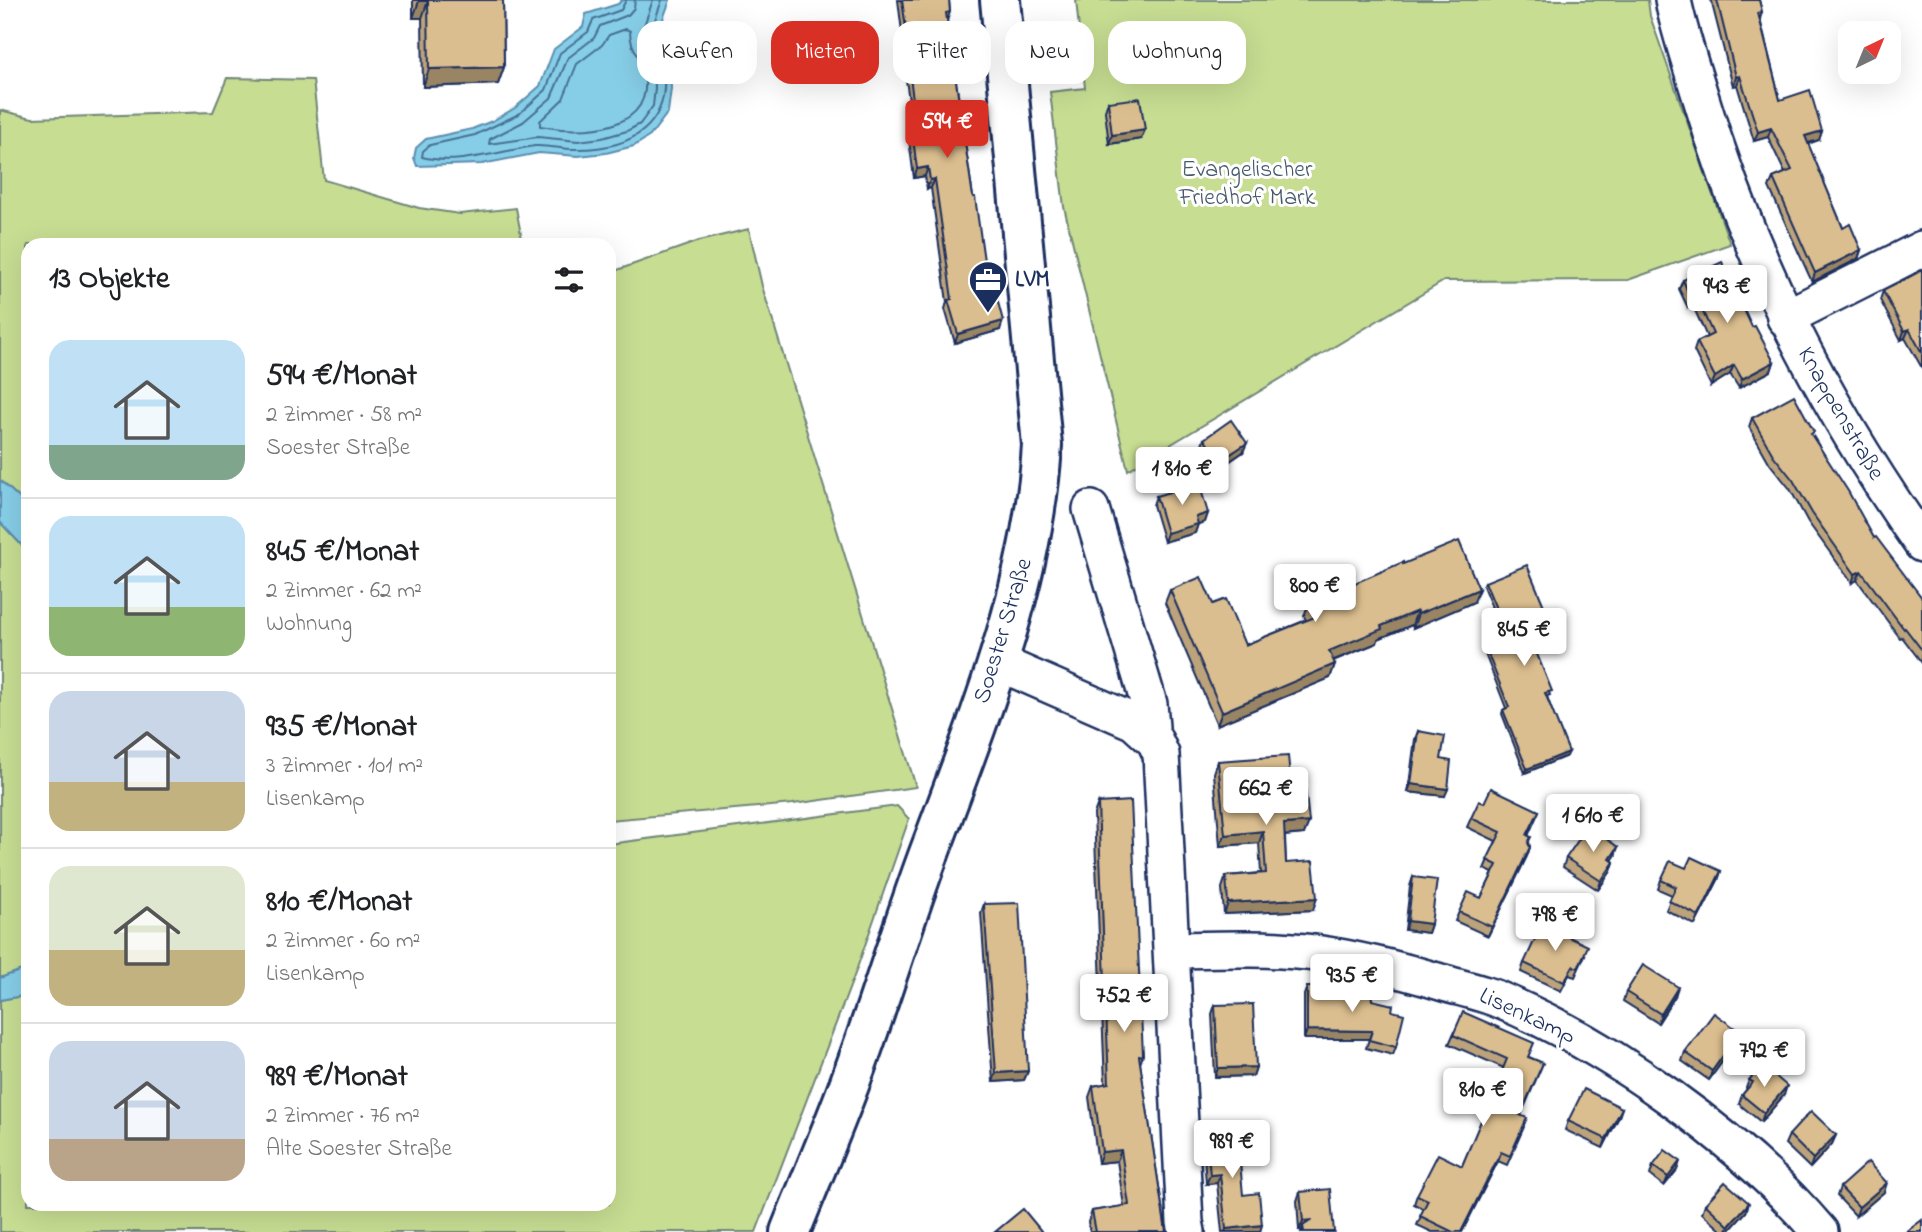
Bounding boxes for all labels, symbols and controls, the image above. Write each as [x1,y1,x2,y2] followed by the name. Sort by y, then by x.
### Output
[637,21,757,84] chip: Kaufen
[771,21,879,84] chip: Mieten
[893,21,991,84] chip: Filter
[1005,21,1094,84] chip: Neu
[1108,21,1246,84] chip: Wohnung
[1838,21,1900,84] north arrow
[1838,21,1901,84] map controls
[898,100,996,160] pin: 594 €
[921,106,973,139] text: 594 €
[1178,153,1316,216] park label: Evangelischer Friedhof Mark
[49,258,169,302] text: 13 Objekte
[967,259,1009,314] office icon: LVM
[550,261,588,299] icon: filters
[1015,263,1050,298] place label: LVM
[1678,266,1776,325] pin: 943 €
[1703,271,1751,304] text: 943 €
[1788,341,1893,488] street label: Knappenstraße
[266,355,417,399] text: 594 €/Monat
[105,368,189,452] icon: home
[266,399,422,432] text: 2 Zimmer · 58 m²
[266,432,410,465] text: Soester Straße
[1117,448,1247,507] pin: 1 810 €
[1152,453,1212,486] text: 1 810 €
[266,531,419,575] text: 845 €/Monat
[105,544,189,628] icon: home
[965,554,1043,708] street label: Soester Straße
[1266,564,1364,624] pin: 800 €
[1290,570,1340,603] text: 800 €
[266,575,422,608] text: 2 Zimmer · 62 m²
[266,608,352,641] text: Wohnung
[1475,608,1573,668] pin: 845 €
[1497,614,1551,647] text: 845 €
[266,706,417,750] text: 935 €/Monat
[105,719,189,803] icon: home
[266,750,423,783] text: 3 Zimmer · 101 m²
[1217,768,1315,827] pin: 662 €
[1239,773,1293,806] text: 662 €
[266,783,365,816] text: Lisenkamp
[1528,794,1658,854] pin: 1 610 €
[1562,800,1624,833] text: 1 610 €
[266,881,412,925] text: 810 €/Monat
[105,894,189,978] icon: home
[1506,894,1604,953] pin: 798 €
[1532,899,1578,932] text: 798 €
[266,925,420,958] text: 2 Zimmer · 60 m²
[1303,954,1401,1014] pin: 935 €
[266,958,365,991] text: Lisenkamp
[1326,960,1378,993] text: 935 €
[1075,974,1173,1034] pin: 752 €
[1473,979,1581,1055] street label: Lisenkamp
[1096,980,1152,1013] text: 752 €
[1715,1030,1813,1089] pin: 792 €
[1739,1035,1789,1068] text: 792 €
[266,1056,408,1100] text: 989 €/Monat
[1434,1068,1532,1128] pin: 810 €
[105,1069,189,1153] icon: home
[1459,1074,1507,1107] text: 810 €
[266,1100,420,1133] text: 2 Zimmer · 76 m²
[1183,1120,1281,1180] pin: 989 €
[1210,1126,1254,1159] text: 989 €
[266,1133,452,1166] text: Alte Soester Straße

